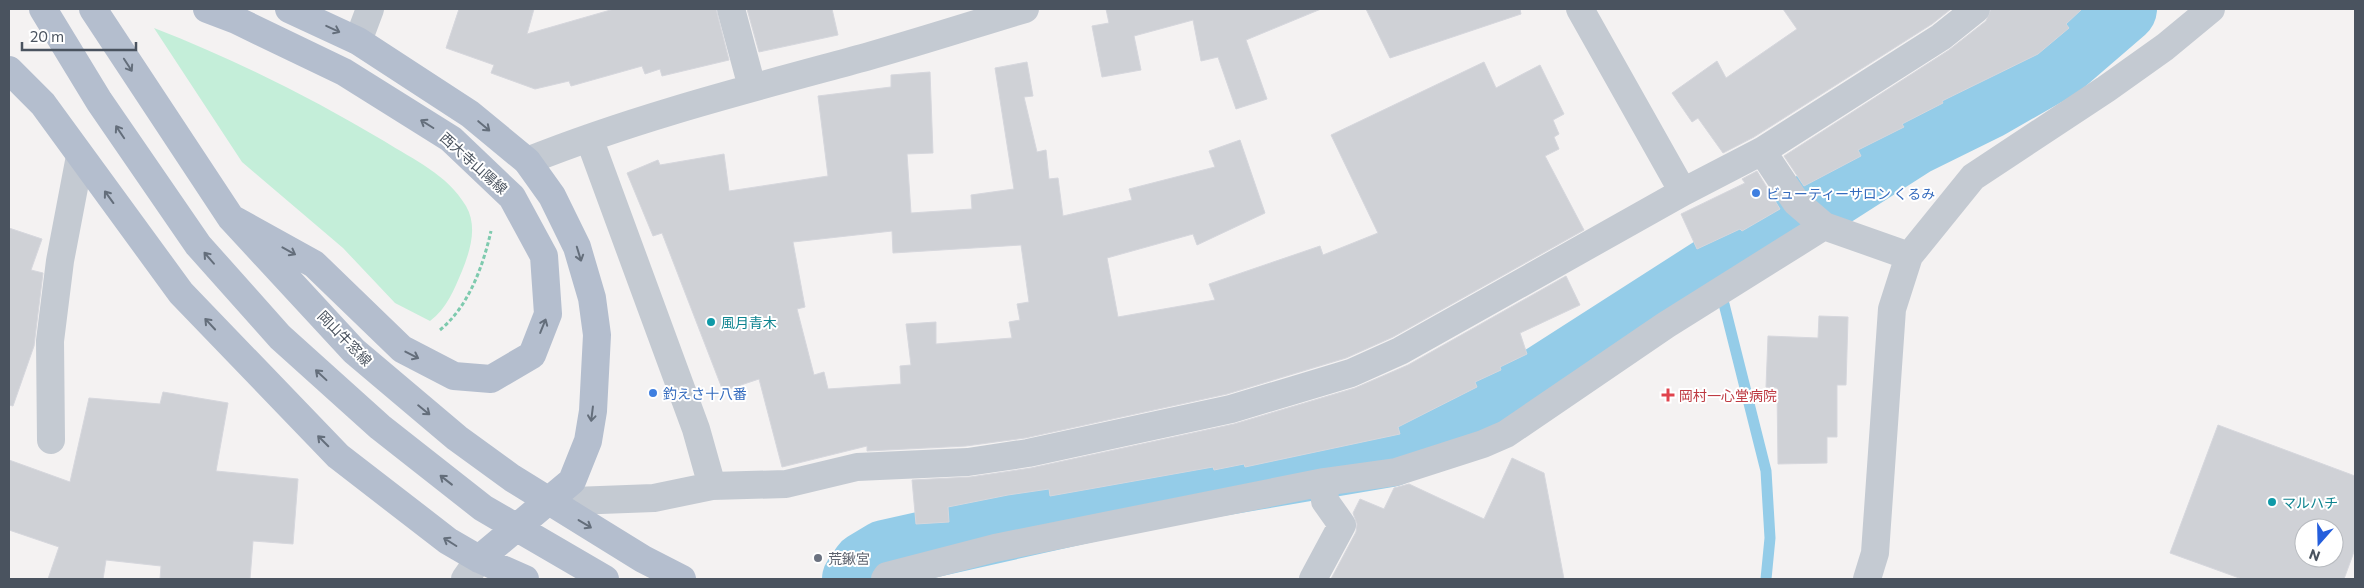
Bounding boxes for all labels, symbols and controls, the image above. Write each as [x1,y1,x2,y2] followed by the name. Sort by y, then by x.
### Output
[22,20,136,52] scale bar
[325,25,340,35] one-way arrow
[30,27,64,45] text: 20 m
[123,57,133,71] one-way arrow
[421,119,435,129] one-way arrow
[478,120,491,132] one-way arrow
[115,126,125,140] one-way arrow
[437,129,511,197] street label: 西大寺山陽線
[1766,185,1935,202] place label: ビューティーサロン くるみ
[1750,187,1762,199] marker: ビューティーサロン くるみ
[104,190,114,204] one-way arrow
[281,246,296,256] one-way arrow
[575,246,585,262] one-way arrow
[204,252,215,265] one-way arrow
[315,307,375,369] street label: 岡山牛窓線
[721,314,777,331] place label: 風月青木
[705,316,717,328] marker: 風月青木
[204,318,216,331] one-way arrow
[539,319,549,334] one-way arrow
[405,350,420,360] one-way arrow
[315,370,328,381] one-way arrow
[663,385,747,402] place label: 釣えさ十八番
[647,387,659,399] marker: 釣えさ十八番
[1679,387,1777,404] place label: 岡村一心堂病院
[1661,388,1675,402] marker: 岡村一心堂病院
[417,405,430,416] one-way arrow
[587,406,597,422] one-way arrow
[317,435,329,447] one-way arrow
[440,474,453,485] one-way arrow
[2282,494,2338,511] place label: マルハチ
[2266,496,2278,508] marker: マルハチ
[2294,518,2344,568] north arrow
[577,520,591,530] one-way arrow
[443,536,457,547] one-way arrow
[2307,546,2322,565] text: N
[828,550,870,567] place label: 荒鍬宮
[812,552,824,564] marker: 荒鍬宮

